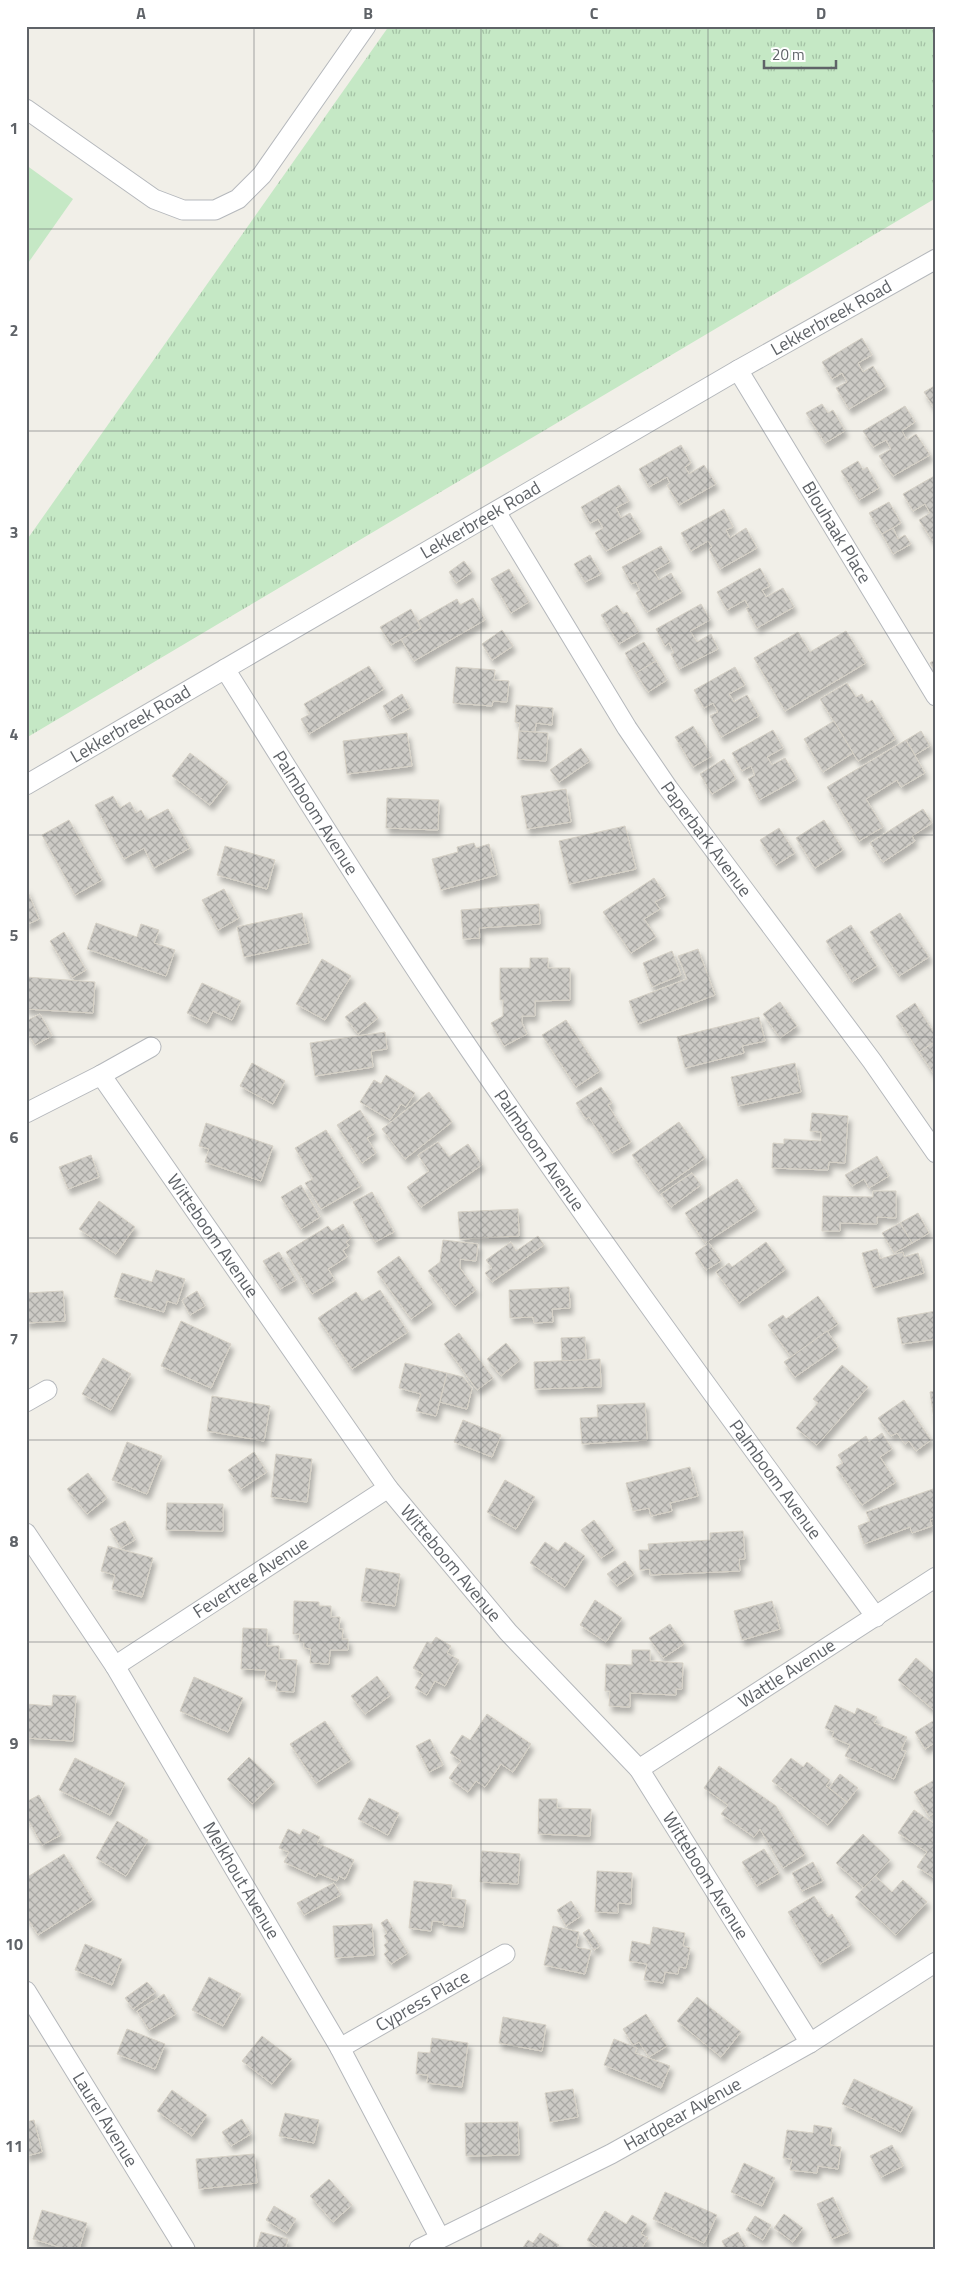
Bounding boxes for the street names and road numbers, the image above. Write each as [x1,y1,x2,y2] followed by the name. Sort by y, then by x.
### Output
[765,272,897,362] street label: Lekkerbreek Road
[415,474,545,565] street label: Lekkerbreek Road
[796,476,879,588] street label: Blouhaak Place
[65,678,196,769] street label: Lekkerbreek Road
[266,745,365,880] street label: Palmboom Avenue
[654,776,759,902] street label: Paperbark Avenue
[488,1084,592,1216] street label: Palmboom Avenue
[161,1168,266,1303] street label: Witteboom Avenue
[723,1414,829,1545] street label: Palmboom Avenue
[394,1498,508,1627] street label: Witteboom Avenue
[187,1530,313,1625] street label: Fevertree Avenue
[733,1632,840,1714] street label: Wattle Avenue
[656,1807,756,1944] street label: Witteboom Avenue
[197,1816,287,1944] street label: Melkhout Avenue
[370,1963,474,2038] street label: Cypress Place
[66,2067,145,2172] street label: Laurel Avenue
[618,2070,746,2157] street label: Hardpear Avenue

